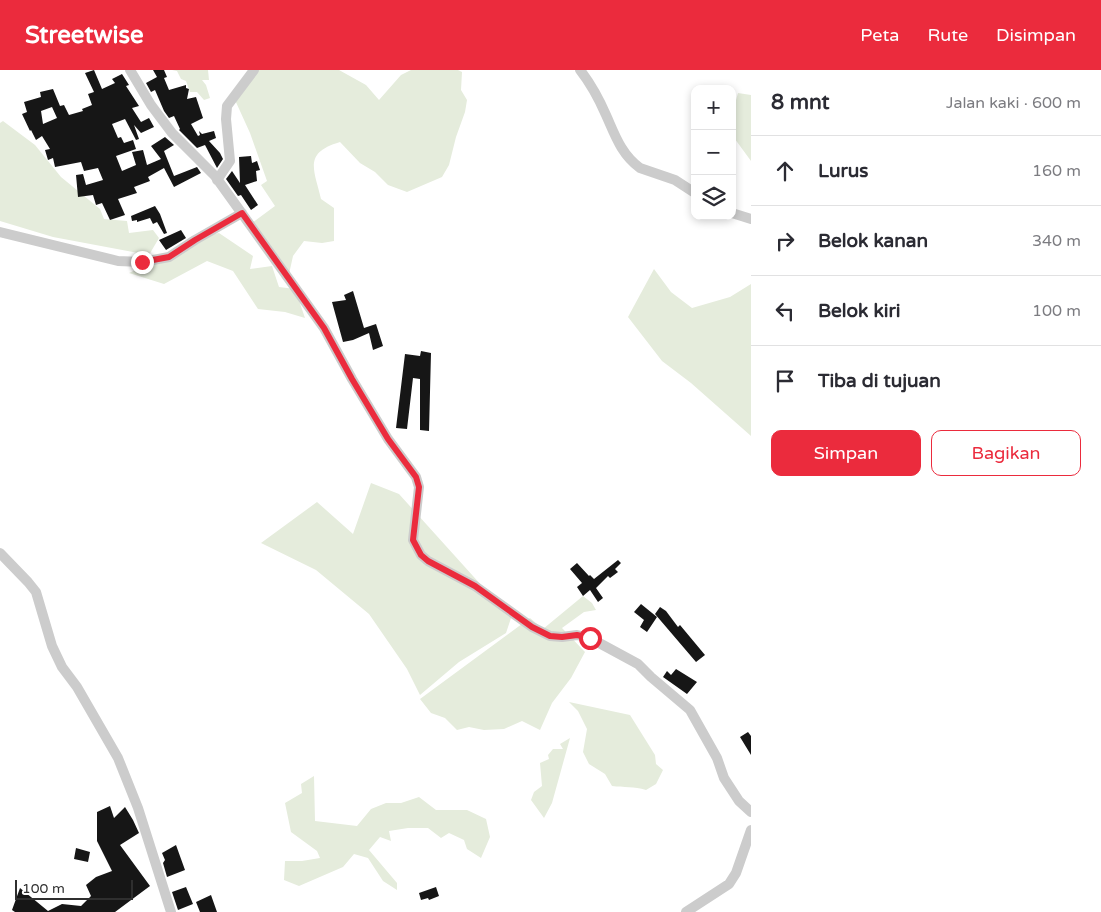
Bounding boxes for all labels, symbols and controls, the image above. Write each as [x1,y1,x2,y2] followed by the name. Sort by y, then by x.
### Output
[25,21,144,50] text: Streetwise
[860,24,899,46] text: Peta
[927,24,968,46] text: Rute
[996,24,1076,46] text: Disimpan
[691,85,736,220] map controls
[691,85,736,130] button: +
[771,90,830,115] text: 8 mnt
[946,93,1081,113] text: Jalan kaki · 600 m
[691,130,736,175] button: −
[771,157,799,185] icon: ahead
[818,160,868,182] text: Lurus
[1032,161,1081,181] text: 160 m
[691,175,736,220] button: layers
[771,227,799,255] icon: right
[818,230,928,252] text: Belok kanan
[1032,231,1081,251] text: 340 m
[131,251,154,274] route end
[771,297,799,325] icon: left
[818,300,901,322] text: Belok kiri
[1032,301,1081,321] text: 100 m
[771,367,799,395] icon: arrive
[818,370,941,392] text: Tiba di tujuan
[771,430,921,476] button: Simpan
[931,430,1081,476] button: Bagikan
[579,627,602,650] route start
[15,877,132,900] scale bar
[22,880,65,897] text: 100 m

